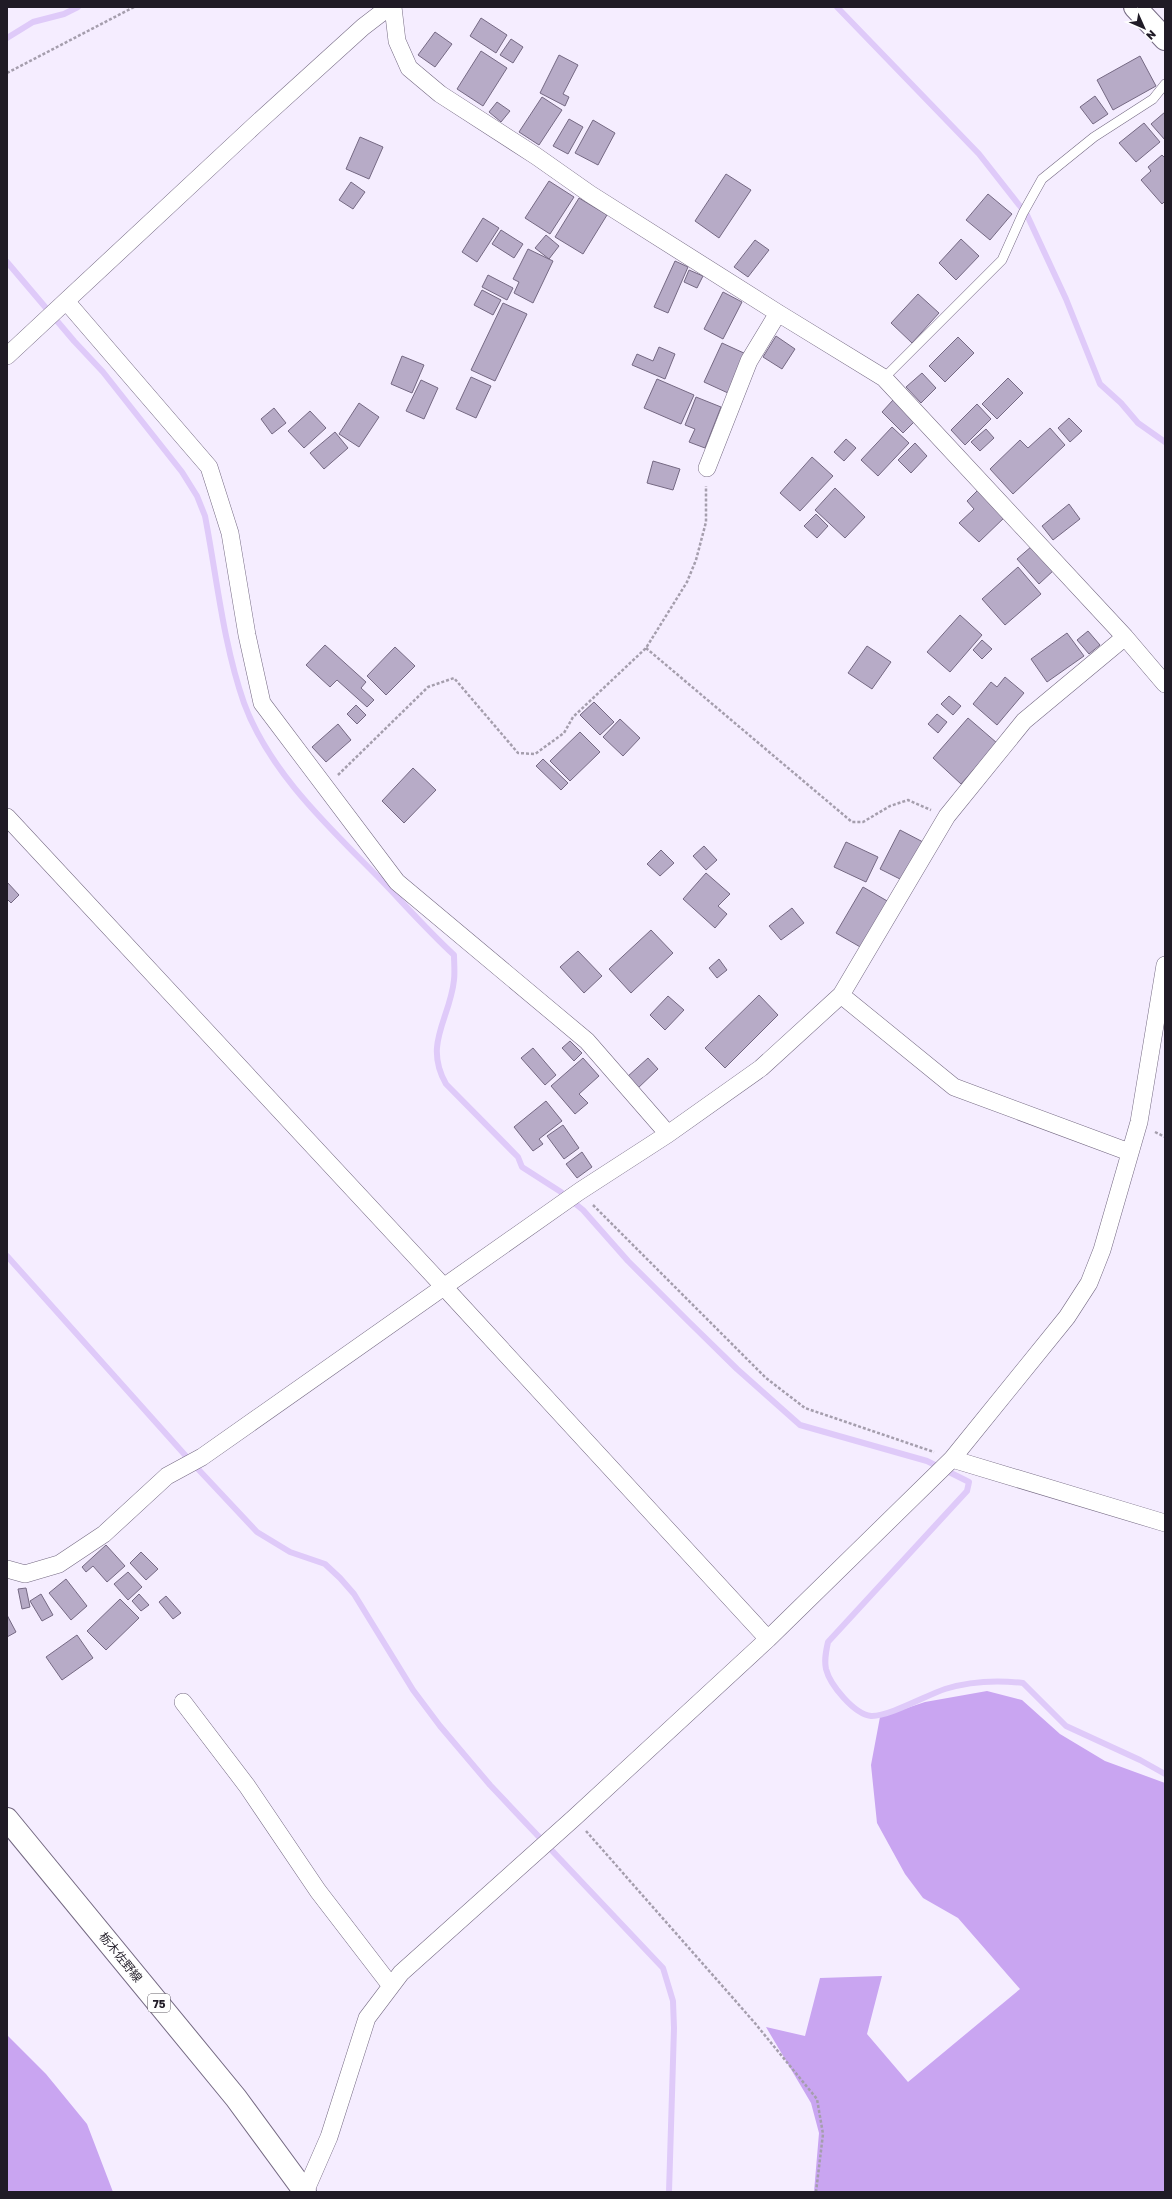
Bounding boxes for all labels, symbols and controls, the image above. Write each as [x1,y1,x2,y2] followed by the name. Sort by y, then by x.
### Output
[1124,8,1164,48] north arrow
[1144,28,1159,43] text: N
[96,1929,146,1985] street label: 栃木佐野線
[148,1994,170,2012] road number: 75

